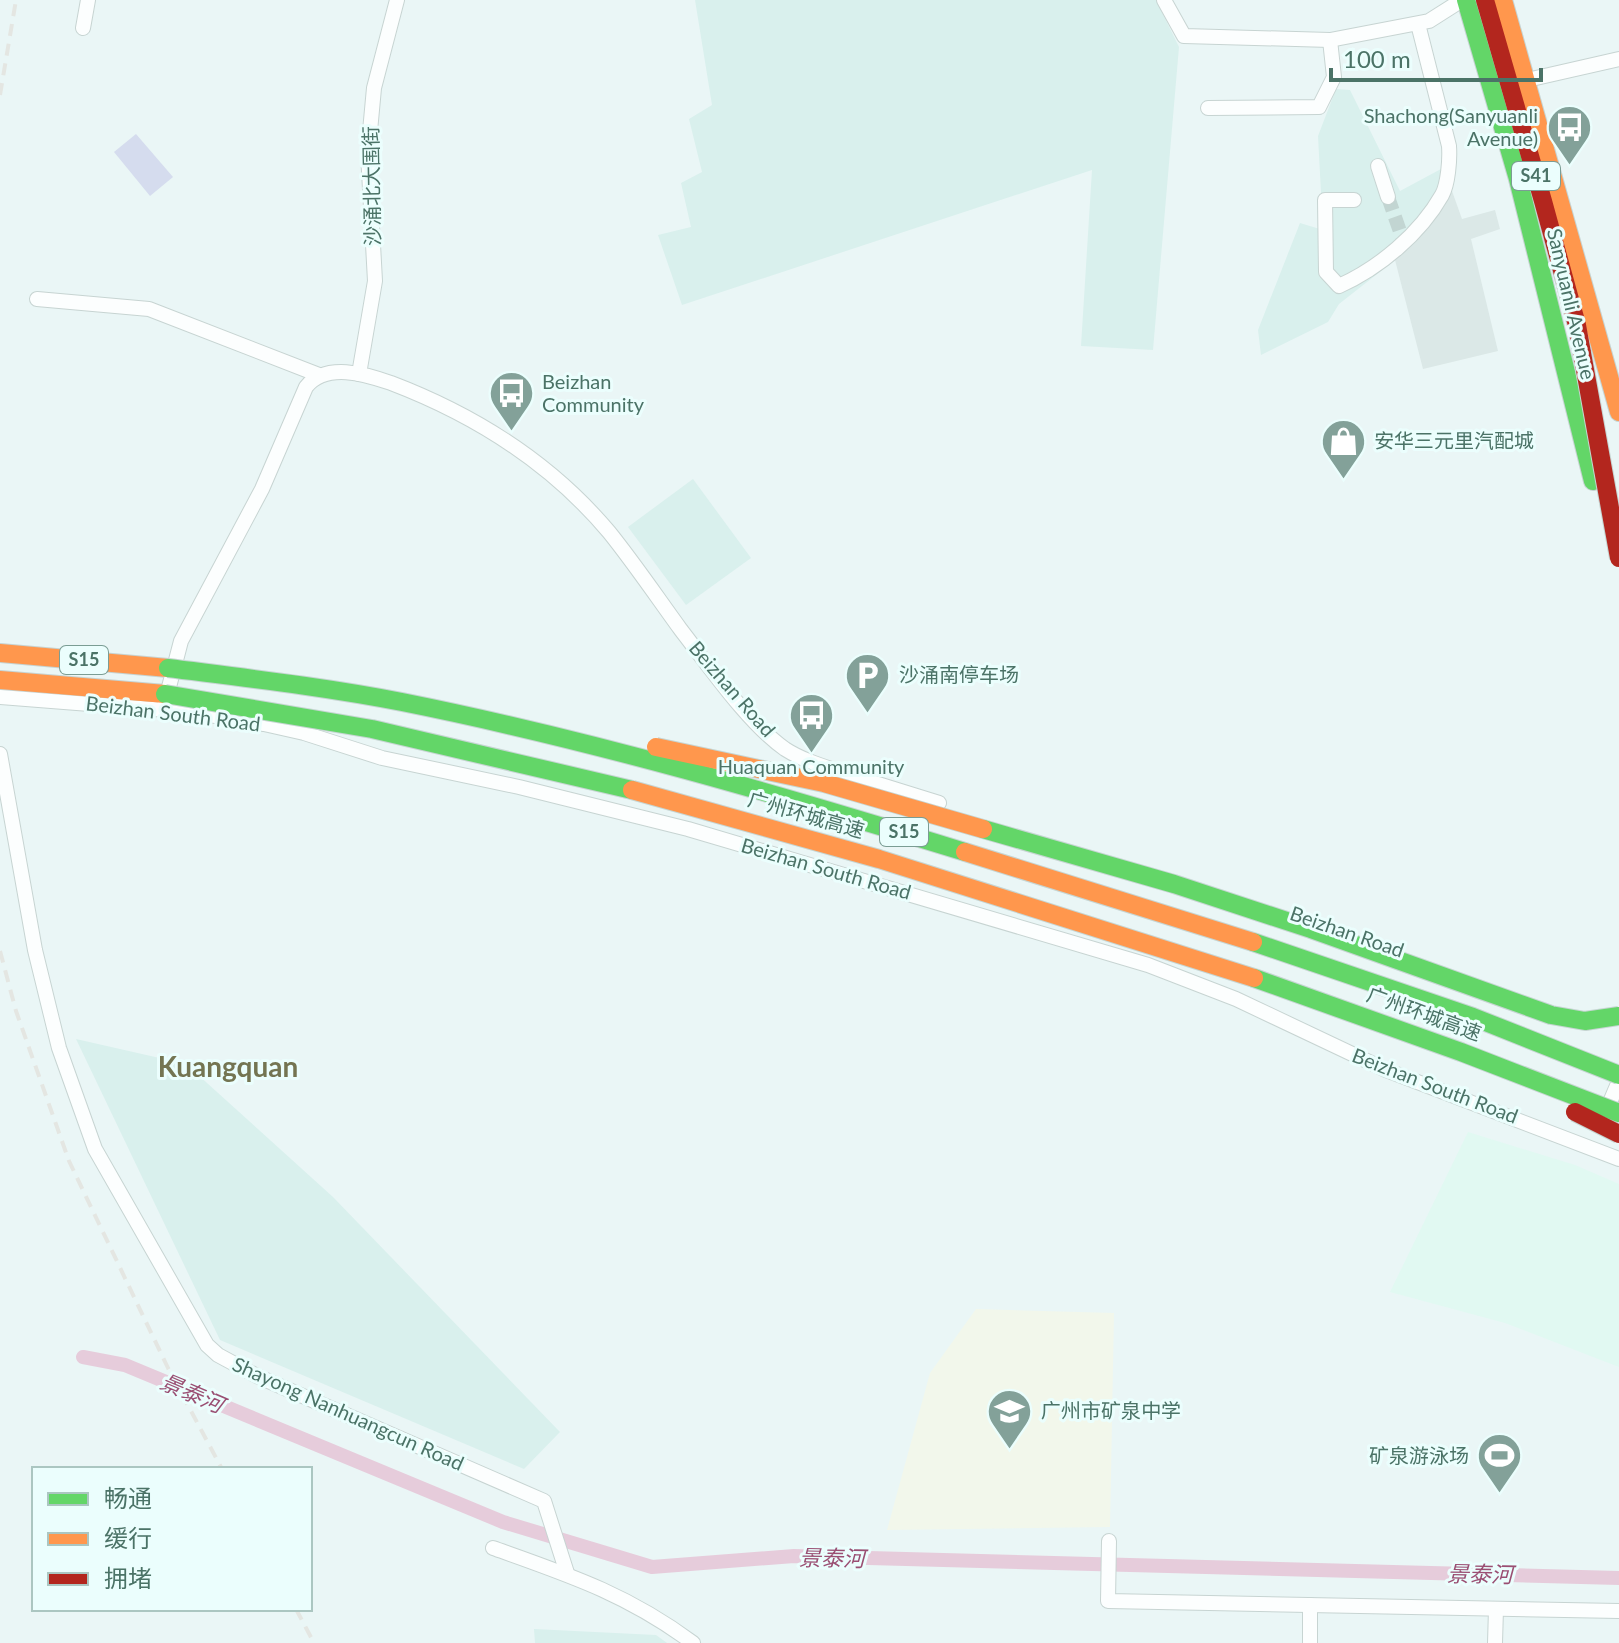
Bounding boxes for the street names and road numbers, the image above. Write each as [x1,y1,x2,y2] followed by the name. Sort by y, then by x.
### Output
[358,126,384,246] street label: 沙涌北大围街
[1512,162,1560,190] road number: S41
[1543,226,1601,382] street label: Sanyuanli Avenue
[685,636,781,741] street label: Beizhan Road
[60,646,108,674] road number: S15
[84,690,262,736] street label: Beizhan South Road
[745,786,867,842] street label: 广州环城高速
[880,818,928,846] road number: S15
[739,832,914,904] street label: Beizhan South Road
[1287,900,1407,962] street label: Beizhan Road
[1364,981,1485,1045] street label: 广州环城高速
[1349,1042,1522,1128] street label: Beizhan South Road
[229,1351,468,1475] street label: Shayong Nanhuangcun Road

